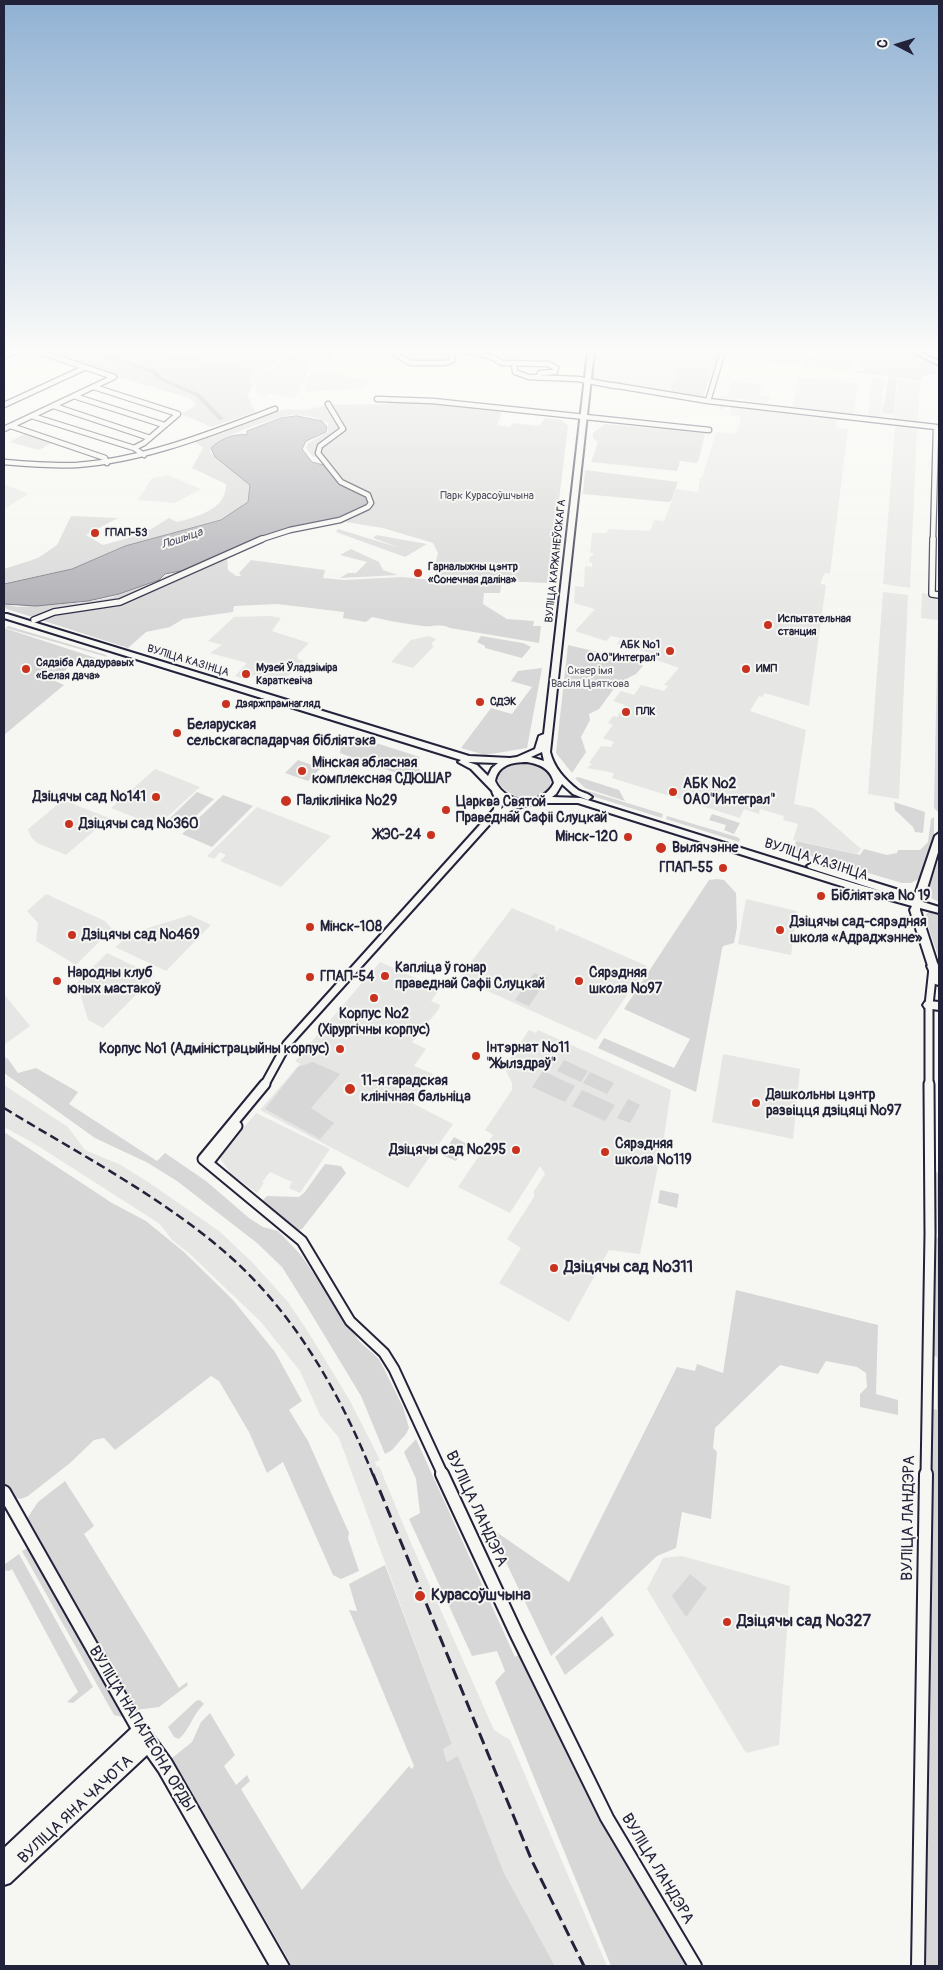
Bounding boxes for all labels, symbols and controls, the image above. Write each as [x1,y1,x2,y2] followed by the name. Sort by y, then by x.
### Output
[873,20,923,70] north arrow
[874,39,891,49] text: С
[440,489,534,503] park label: Парк Курасоўшчына
[543,499,569,623] street label: ВУЛІЦА КАРЖАНЕЎСКАГА
[159,525,205,553] water label: Лошыца
[105,526,147,540] place label: ГПАП-53
[89,527,101,539] marker: ГПАП-53
[428,560,518,586] place label: Гарналыжны цэнтр «Сонечная даліна»
[412,567,424,579] marker: Гарналыжны цэнтр «Сонечная даліна»
[778,612,851,638] place label: Испытательная станция
[762,619,774,631] marker: Испытательная станция
[587,638,660,664] place label: АБК №1 ОАО"Интеграл"
[145,642,231,680] street label: ВУЛІЦА КАЗІНЦА
[664,645,676,657] marker: АБК №1 ОАО"Интеграл"
[36,656,134,682] place label: Сядзіба Ададуравых «Белая дача»
[256,661,337,687] place label: Музей Ўладзіміра Караткевіча
[756,662,777,676] place label: ИМП
[20,663,32,675] marker: Сядзіба Ададуравых «Белая дача»
[740,663,752,675] marker: ИМП
[551,664,629,690] park label: Сквер імя Васіля Цвяткова
[240,668,252,680] marker: Музей Ўладзіміра Караткевіча
[490,695,516,709] place label: СДЭК
[474,696,486,708] marker: СДЭК
[236,697,320,711] place label: Дзяржпрамнагляд
[220,698,232,710] marker: Дзяржпрамнагляд
[636,705,656,719] place label: ПЛК
[620,706,632,718] marker: ПЛК
[187,717,376,750] place label: Беларуская сельскагаспадарчая бібліятэка
[171,727,183,739] marker: Беларуская сельскагаспадарчая бібліятэка
[312,755,451,788] place label: Мінская абласная комплексная СДЮШАР
[296,765,308,777] marker: Мінская абласная комплексная СДЮШАР
[683,776,776,809] place label: АБК №2 ОАО"Интеграл"
[667,786,679,798] marker: АБК №2 ОАО"Интеграл"
[33,789,146,805] place label: Дзіцячы сад №141
[150,791,162,803] marker: Дзіцячы сад №141
[297,793,397,809] place label: Паліклініка №29
[279,794,293,808] marker: Паліклініка №29
[456,794,607,826] place label: Царква Святой Праведнай Сафіі Слуцкай
[440,804,452,816] marker: Царква Святой Праведнай Сафіі Слуцкай
[79,816,199,832] place label: Дзіцячы сад №360
[63,818,75,830] marker: Дзіцячы сад №360
[374,827,421,843] place label: ЖЭС-24
[425,829,437,841] marker: ЖЭС-24
[555,829,618,845] place label: Мінск-120
[622,831,634,843] marker: Мінск-120
[762,835,870,885] street label: ВУЛІЦА КАЗІНЦА
[672,840,738,856] place label: Вылячэнне
[654,841,668,855] marker: Вылячэнне
[659,860,713,876] place label: ГПАП-55
[717,862,729,874] marker: ГПАП-55
[831,888,930,904] place label: Бібліятэка № 19
[815,890,827,902] marker: Бібліятэка № 19
[790,914,926,946] place label: Дзіцячы сад-сярэдняя школа «Адраджэнне»
[320,919,382,935] place label: Мінск-108
[304,921,316,933] marker: Мінск-108
[774,924,786,936] marker: Дзіцячы сад-сярэдняя школа «Адраджэнне»
[82,927,200,943] place label: Дзіцячы сад №469
[66,929,78,941] marker: Дзіцячы сад №469
[395,960,545,992] place label: Капліца ў гонар праведнай Сафіі Слуцкай
[67,965,161,998] place label: Народны клуб юных мастакоў
[589,965,662,998] place label: Сярэдняя школа №97
[320,969,374,985] place label: ГПАП-54
[379,970,391,982] marker: Капліца ў гонар праведнай Сафіі Слуцкай
[304,971,316,983] marker: ГПАП-54
[51,975,63,987] marker: Народны клуб юных мастакоў
[573,975,585,987] marker: Сярэдняя школа №97
[368,992,380,1004] marker: Корпус №2 (Хірургічны корпус)
[317,1006,431,1038] place label: Корпус №2 (Хірургічны корпус)
[486,1040,570,1072] place label: Інтэрнат №11 "Жылздраў"
[99,1041,330,1057] place label: Корпус №1 (Адміністрацыйны корпус)
[334,1043,346,1055] marker: Корпус №1 (Адміністрацыйны корпус)
[470,1050,482,1062] marker: Інтэрнат №11 "Жылздраў"
[361,1073,471,1106] place label: 11-я гарадская клінічная бальніца
[343,1082,357,1096] marker: 11-я гарадская клінічная бальніца
[766,1087,901,1120] place label: Дашкольны цэнтр развіцця дзіцяці №97
[750,1097,762,1109] marker: Дашкольны цэнтр развіцця дзіцяці №97
[615,1136,692,1168] place label: Сярэдняя школа №119
[389,1142,506,1158] place label: Дзіцячы сад №295
[510,1144,522,1156] marker: Дзіцячы сад №295
[599,1146,611,1158] marker: Сярэдняя школа №119
[564,1258,693,1278] place label: Дзіцячы сад №311
[548,1262,560,1274] marker: Дзіцячы сад №311
[441,1448,511,1570] street label: ВУЛІЦА ЛАНДЭРА
[898,1455,920,1581] street label: ВУЛІЦА ЛАНДЭРА
[431,1586,531,1606] place label: Курасоўшчына
[413,1589,427,1603] marker: Курасоўшчына
[737,1612,871,1632] place label: Дзіцячы сад №327
[721,1616,733,1628] marker: Дзіцячы сад №327
[84,1643,198,1815] street label: ВУЛІЦА НАПАЛЕОНА ОРДЫ
[15,1752,137,1868] street label: ВУЛІЦА ЯНА ЧАЧОТА
[616,1810,698,1928] street label: ВУЛІЦА ЛАНДЭРА

